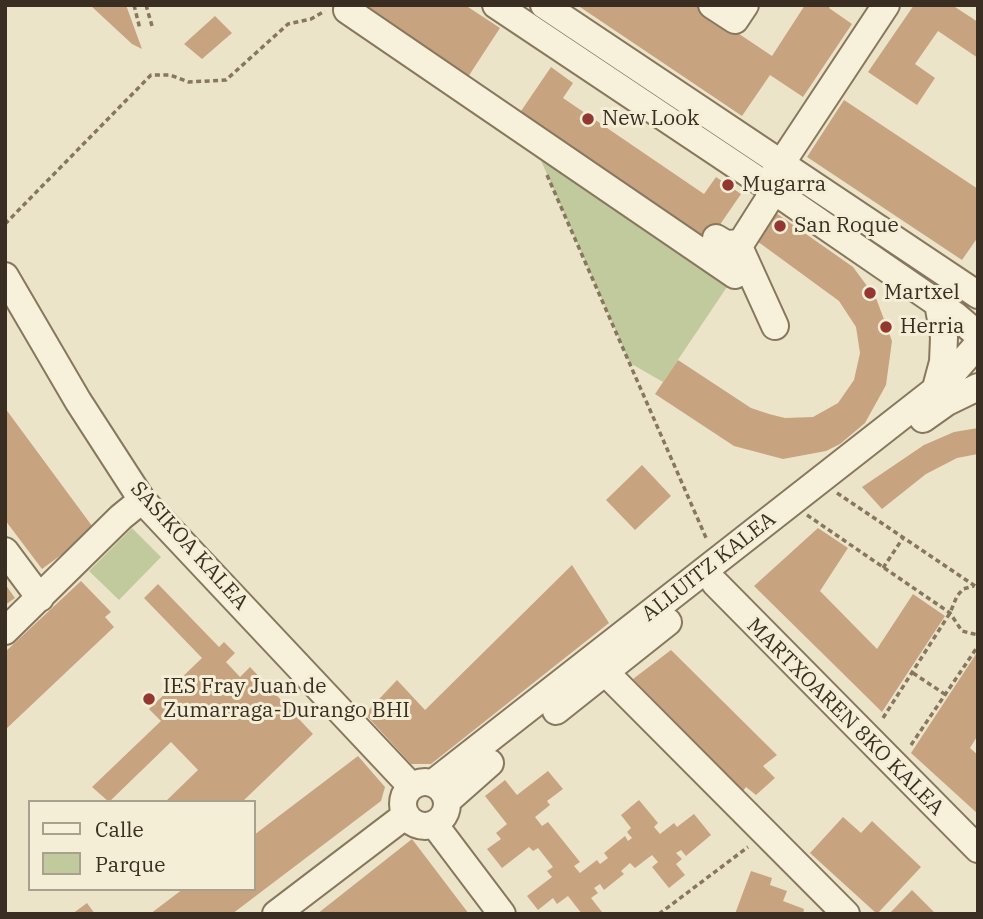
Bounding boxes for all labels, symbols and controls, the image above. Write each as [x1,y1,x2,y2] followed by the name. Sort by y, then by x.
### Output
[602,106,699,132] place label: New Look
[580,111,596,127] marker: New Look
[742,172,826,198] place label: Mugarra
[720,177,736,193] marker: Mugarra
[794,213,899,239] place label: San Roque
[772,218,788,234] marker: San Roque
[884,280,960,306] place label: Martxel
[862,285,878,301] marker: Martxel
[900,314,964,340] place label: Herria
[878,319,894,335] marker: Herria
[125,477,253,615] street label: SASIKOA KALEA
[637,507,781,627] street label: ALLUITZ KALEA
[741,613,949,821] street label: MARTXOAREN 8KO KALEA
[163,674,410,724] place label: IES Fray Juan de Zumarraga-Durango BHI
[141,691,157,707] marker: IES Fray Juan de Zumarraga-Durango BHI
[28,800,256,891] legend
[95,815,144,843] text: Calle
[95,850,165,878] text: Parque

